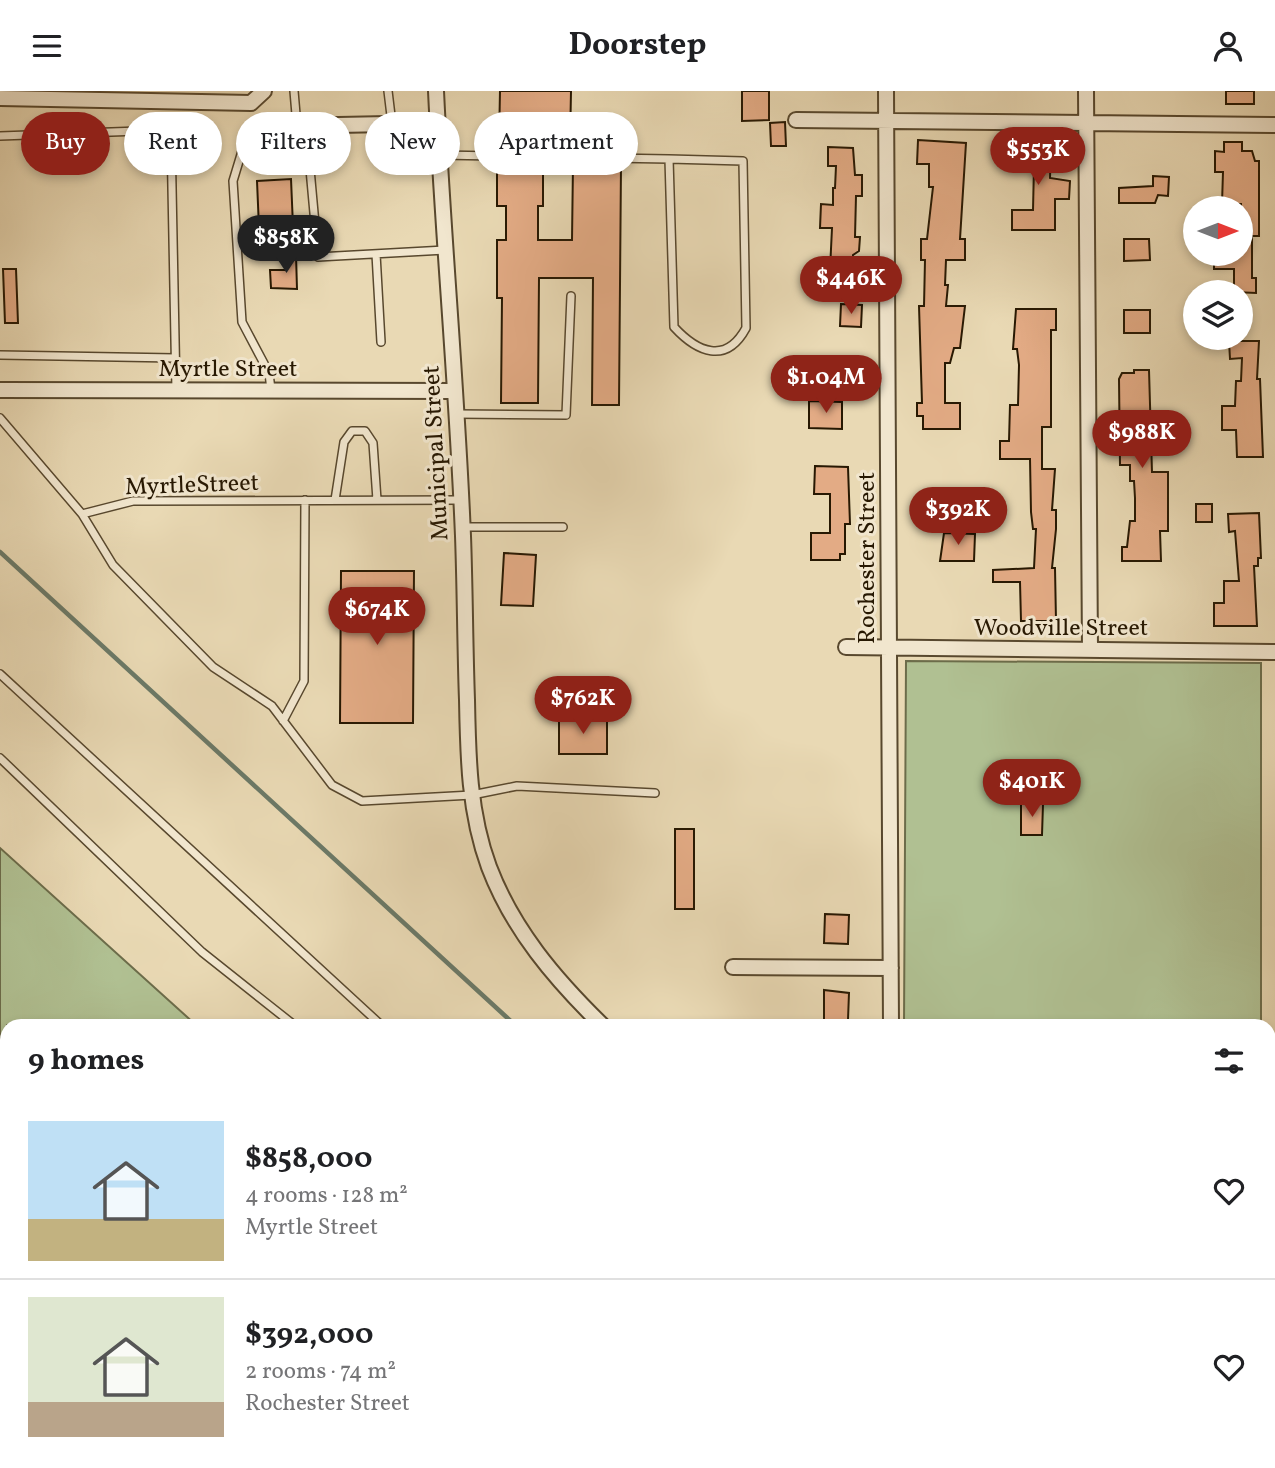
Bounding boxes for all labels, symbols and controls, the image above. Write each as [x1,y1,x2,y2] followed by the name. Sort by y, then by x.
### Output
[568,24,707,68] text: Doorstep
[28,27,66,65] icon: menu
[1209,27,1247,65] icon: person
[21,112,110,175] chip: Buy
[124,112,222,175] chip: Rent
[236,112,351,175] chip: Filters
[365,112,460,175] chip: New
[474,112,638,175] chip: Apartment
[989,127,1087,187] pin: $553K
[1006,134,1070,166] text: $553K
[1183,196,1253,266] north arrow
[1183,196,1253,350] map controls
[237,215,335,275] pin: $858K
[253,222,319,254] text: $858K
[802,257,900,316] pin: $446K
[816,263,886,295] text: $446K
[1183,280,1253,350] button: layers
[159,353,297,387] street label: Myrtle Street
[769,355,883,415] pin: $1.04M
[787,362,865,394] text: $1.04M
[415,364,459,541] street label: Municipal Street
[1093,411,1191,470] pin: $988K
[1108,417,1176,449] text: $988K
[124,467,260,505] street label: MyrtleStreet
[851,472,885,644] street label: Rochester Street
[909,487,1007,547] pin: $392K
[925,494,991,526] text: $392K
[328,587,426,647] pin: $674K
[344,594,410,626] text: $674K
[974,612,1148,646] street label: Woodville Street
[534,677,632,736] pin: $762K
[551,683,615,715] text: $762K
[983,759,1081,819] pin: $401K
[999,766,1065,798] text: $401K
[28,1040,144,1082] text: 9 homes
[1210,1042,1248,1080] icon: filters
[245,1138,372,1180] text: $858,000
[84,1149,168,1233] icon: home
[1210,1172,1248,1210] icon: heart
[245,1180,408,1212] text: 4 rooms · 128 m²
[245,1212,378,1244] text: Myrtle Street
[245,1314,373,1356] text: $392,000
[84,1325,168,1409] icon: home
[1210,1348,1248,1386] icon: heart
[245,1356,396,1388] text: 2 rooms · 74 m²
[245,1388,410,1420] text: Rochester Street

